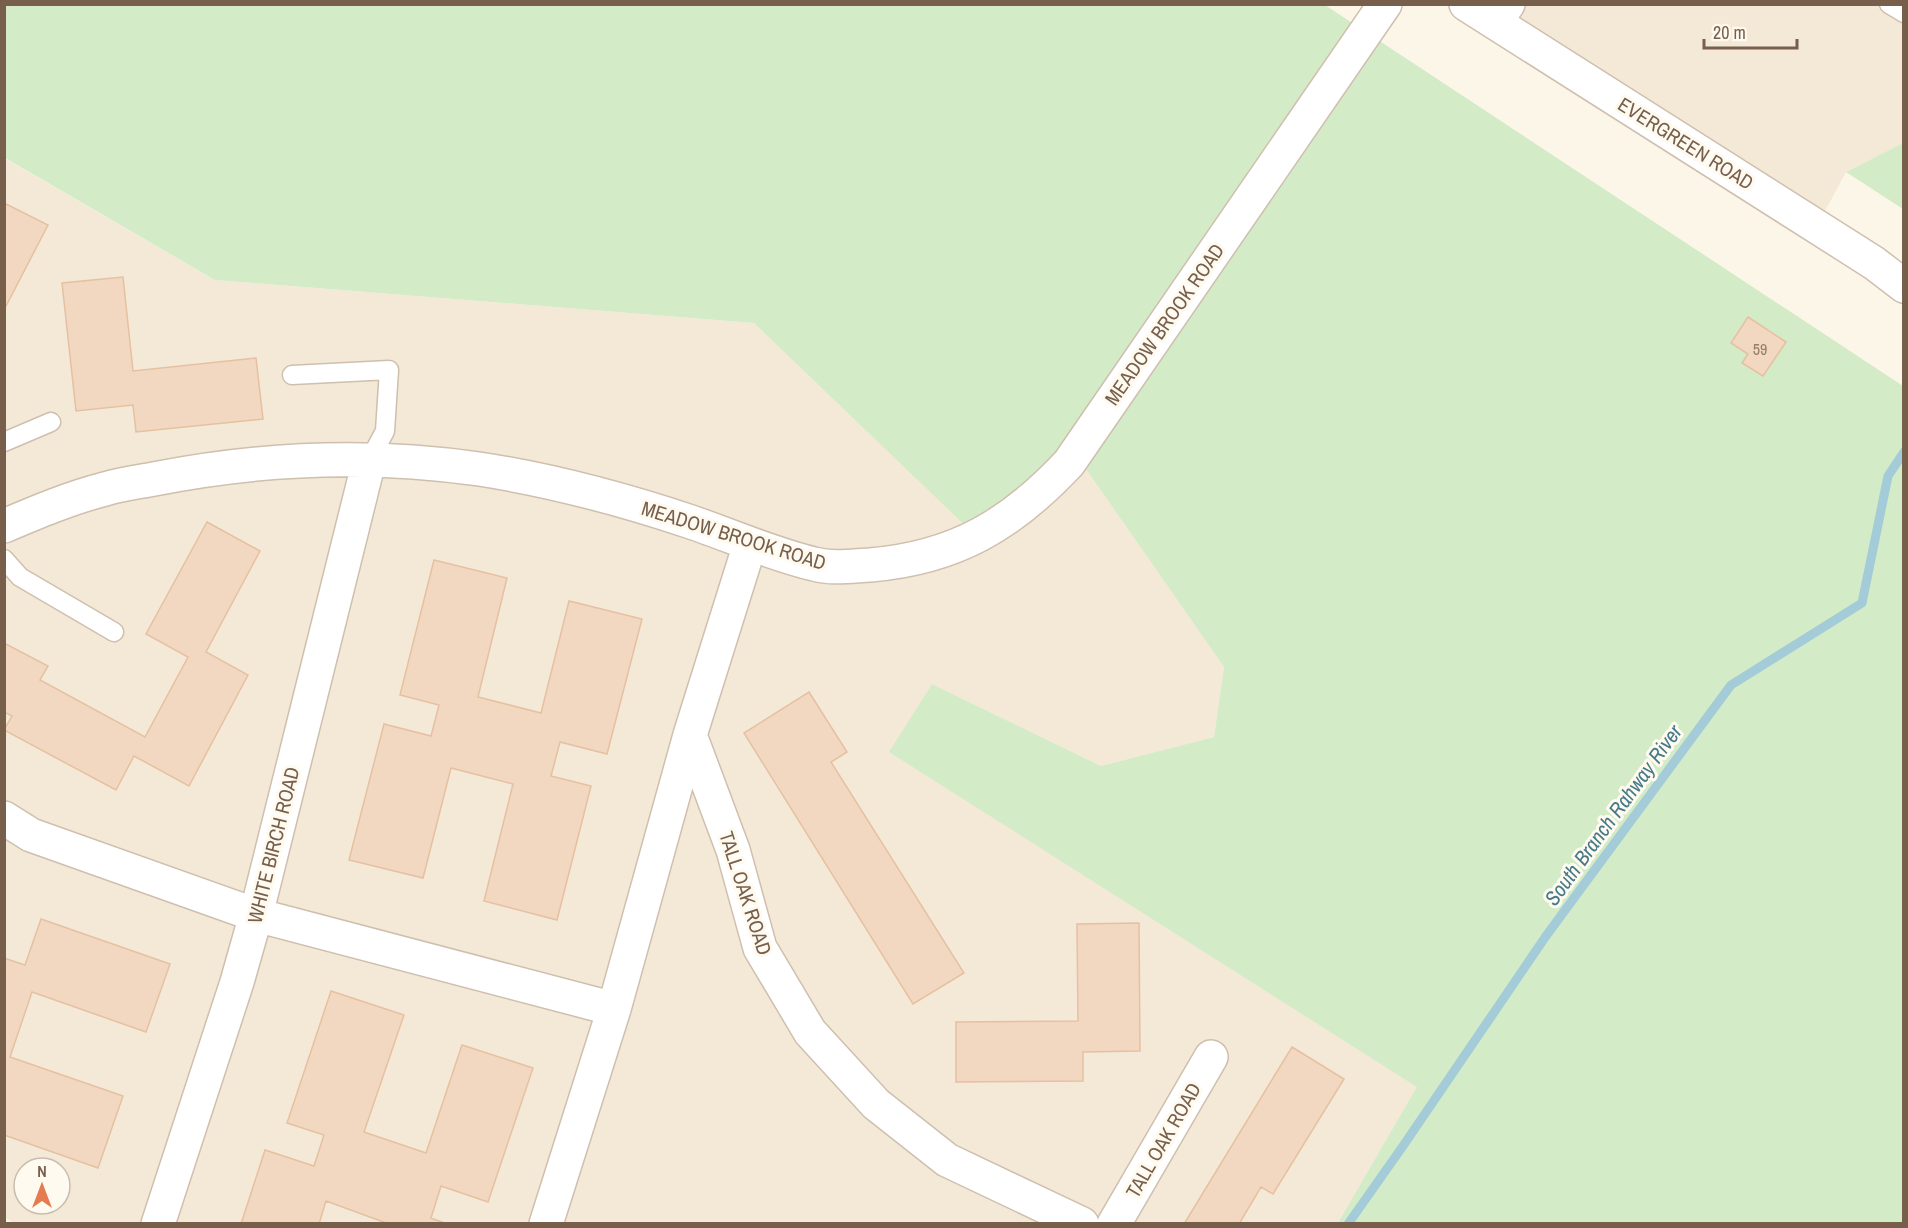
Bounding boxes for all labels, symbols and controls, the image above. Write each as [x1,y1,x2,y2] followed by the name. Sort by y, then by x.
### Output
[1704,12,1797,50] scale bar
[1713,20,1746,45] text: 20 m
[1613,91,1759,195] street label: EVERGREEN ROAD
[1098,238,1230,410] street label: MEADOW BROOK ROAD
[1753,338,1767,360] house number: 59
[639,494,829,576] street label: MEADOW BROOK ROAD
[1537,718,1689,911] water label: South Branch Rahway River
[241,764,305,926] street label: WHITE BIRCH ROAD
[713,828,779,958] street label: TALL OAK ROAD
[1119,1078,1207,1202] street label: TALL OAK ROAD
[12,1156,72,1216] north arrow
[37,1160,47,1182] text: N

